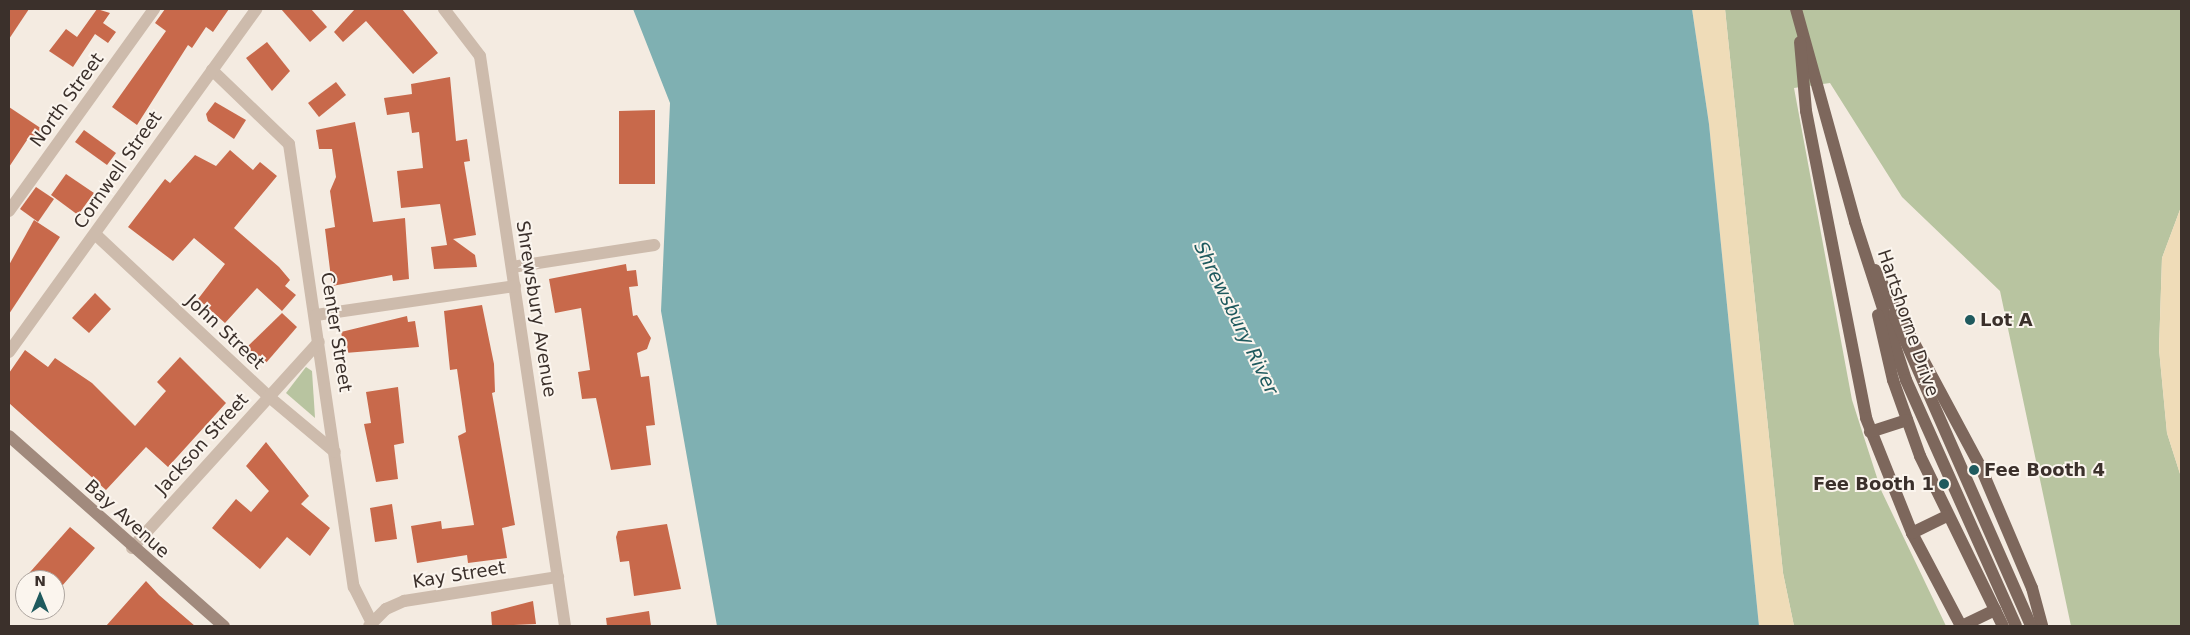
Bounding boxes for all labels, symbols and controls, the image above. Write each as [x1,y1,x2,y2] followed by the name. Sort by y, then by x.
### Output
[26,49,108,151] street label: North Street
[69,107,167,233] street label: Cornwell Street
[511,219,561,399] street label: Shrewsbury Avenue
[1189,238,1283,398] water label: Shrewsbury River
[1873,247,1943,399] street label: Hartshorne Drive
[316,271,356,393] street label: Center Street
[181,290,269,374] street label: John Street
[1980,309,2033,331] place label: Lot A
[1964,314,1976,326] marker: Lot A
[151,389,253,499] street label: Jackson Street
[1984,459,2105,481] place label: Fee Booth 4
[1968,464,1980,476] marker: Fee Booth 4
[1813,473,1934,495] place label: Fee Booth 1
[80,475,174,563] street label: Bay Avenue
[1938,478,1950,490] marker: Fee Booth 1
[411,557,507,593] street label: Kay Street
[15,570,65,620] north arrow
[34,573,46,589] text: N

